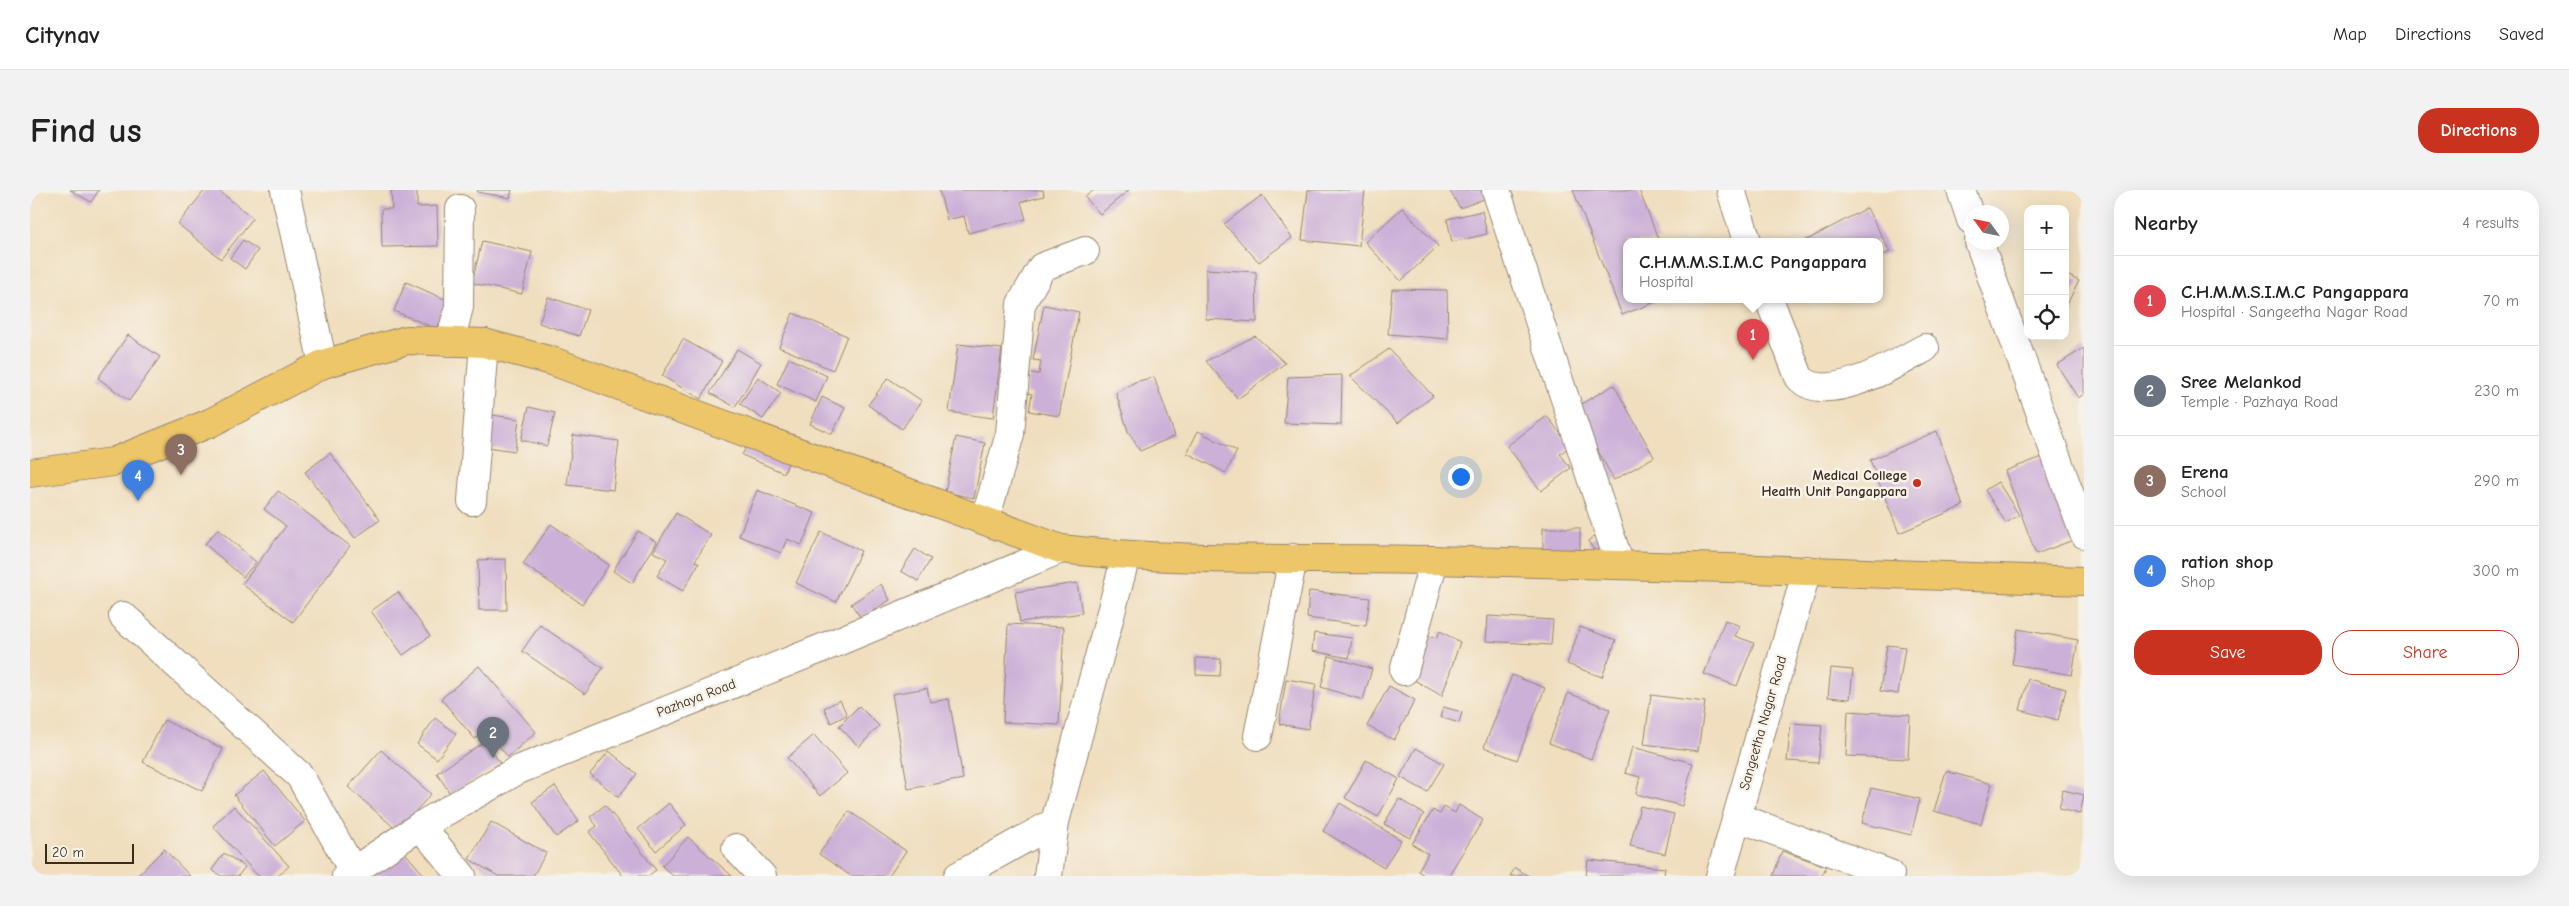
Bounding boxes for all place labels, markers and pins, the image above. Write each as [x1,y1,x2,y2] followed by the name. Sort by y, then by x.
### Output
[1737,319,1769,360] pin: 1
[165,434,197,475] pin: 3
[122,460,154,501] pin: 4
[1762,467,1907,500] place label: Medical College Health Unit Pangappara
[1911,477,1923,489] marker: Medical College Health Unit Pangappara
[477,717,509,758] pin: 2

